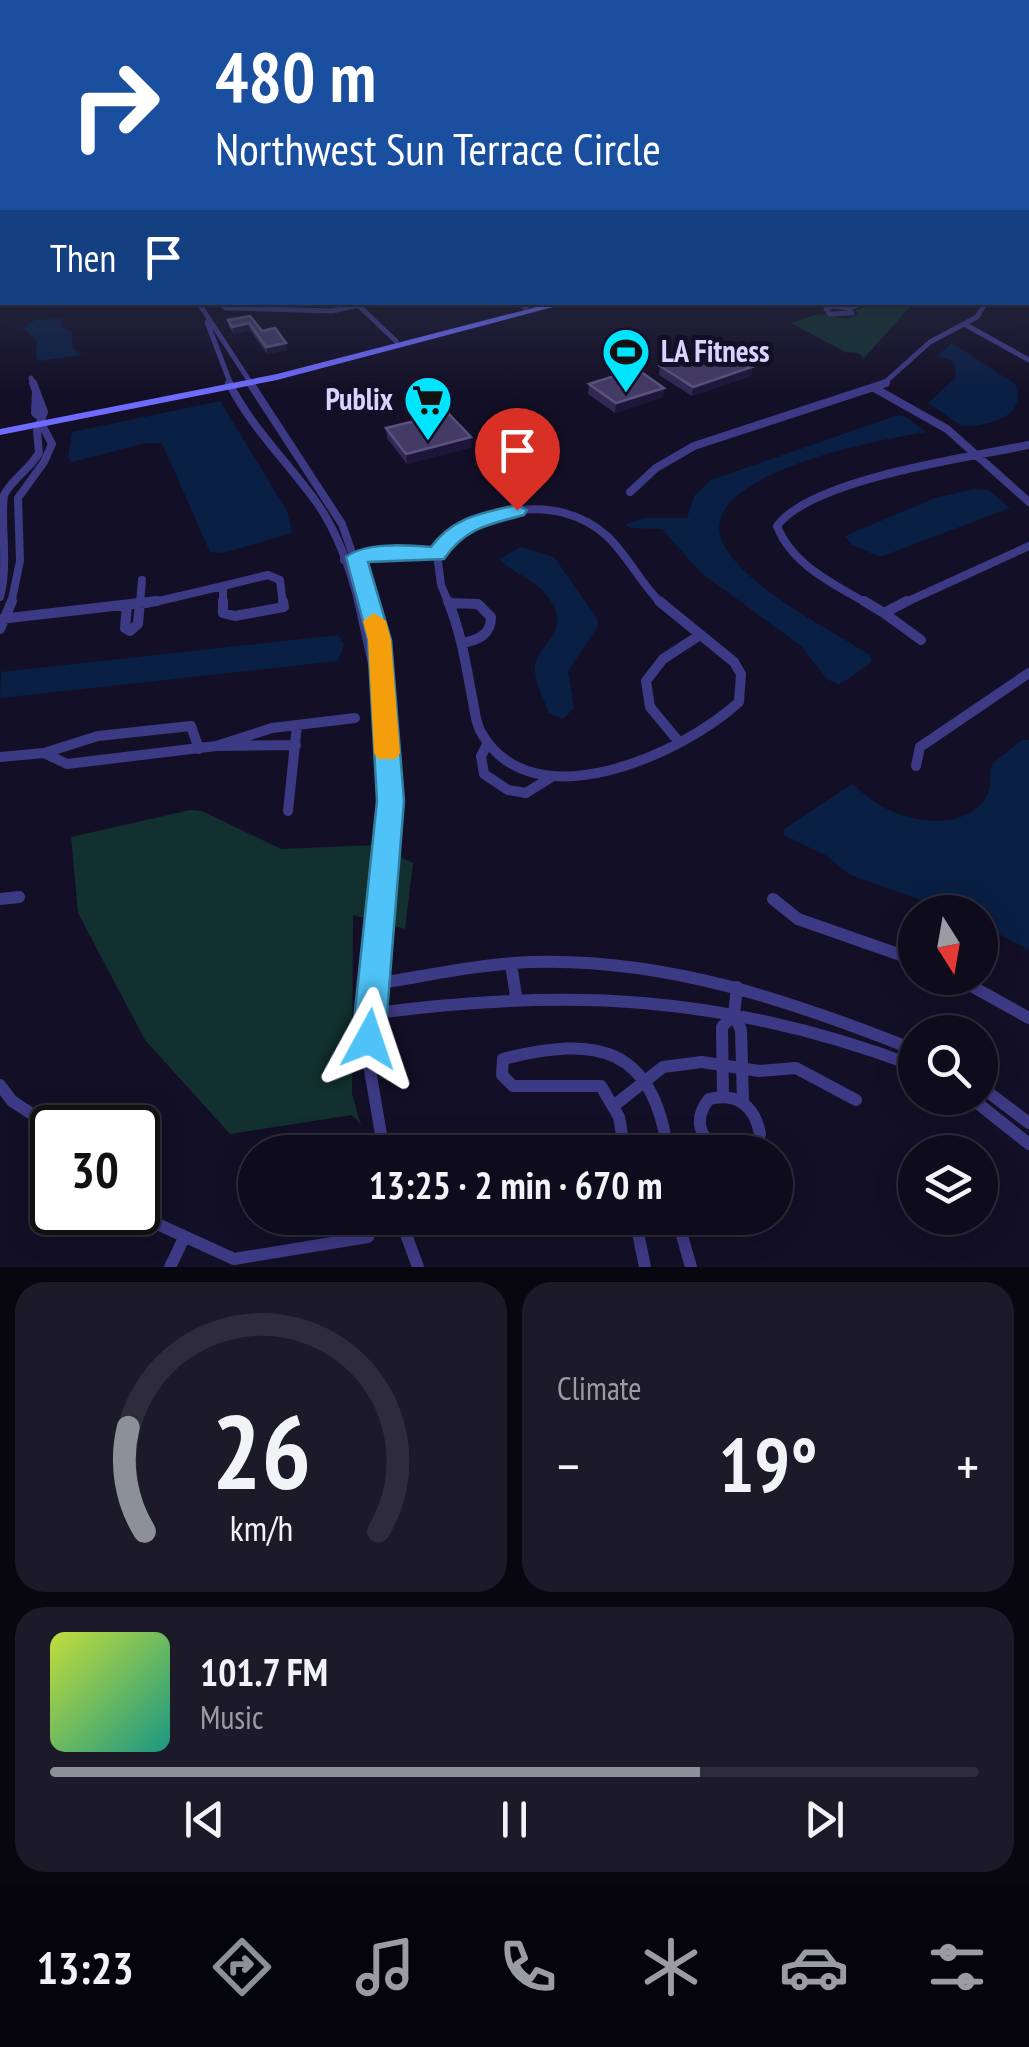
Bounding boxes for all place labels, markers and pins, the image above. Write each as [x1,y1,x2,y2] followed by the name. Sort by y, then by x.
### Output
[600,326,652,394] sports icon: LA Fitness
[661,331,770,370] place label: LA Fitness
[402,374,454,442] supermarket icon: Publix
[326,379,394,418] place label: Publix
[475,408,560,511] pin

